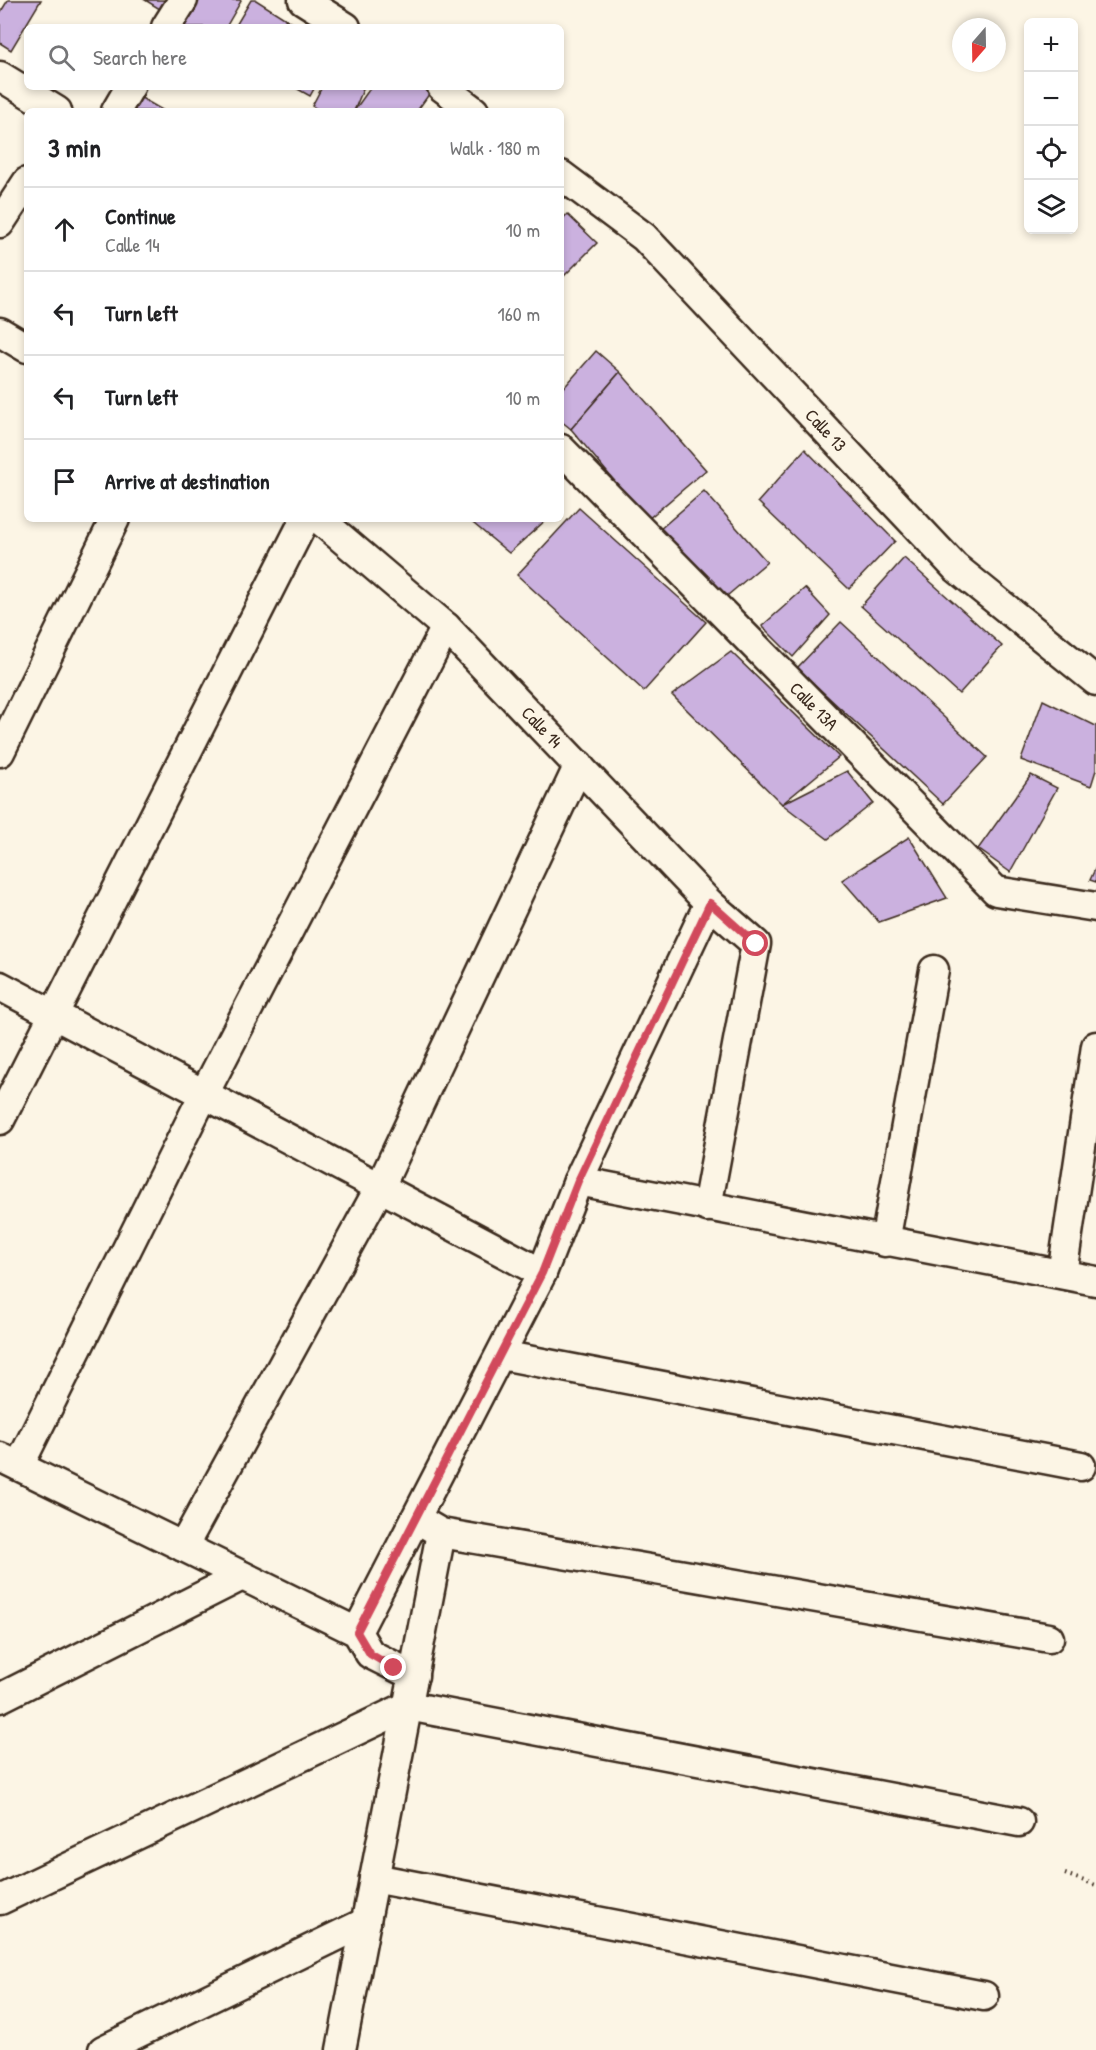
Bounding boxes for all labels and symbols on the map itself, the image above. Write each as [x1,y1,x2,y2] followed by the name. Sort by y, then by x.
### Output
[952,18,1006,72] north arrow
[800,403,852,457] street label: Calle 13
[784,676,844,736] street label: Calle 13A
[516,701,568,754] street label: Calle 14
[742,930,768,956] route start
[380,1654,406,1680] route end

